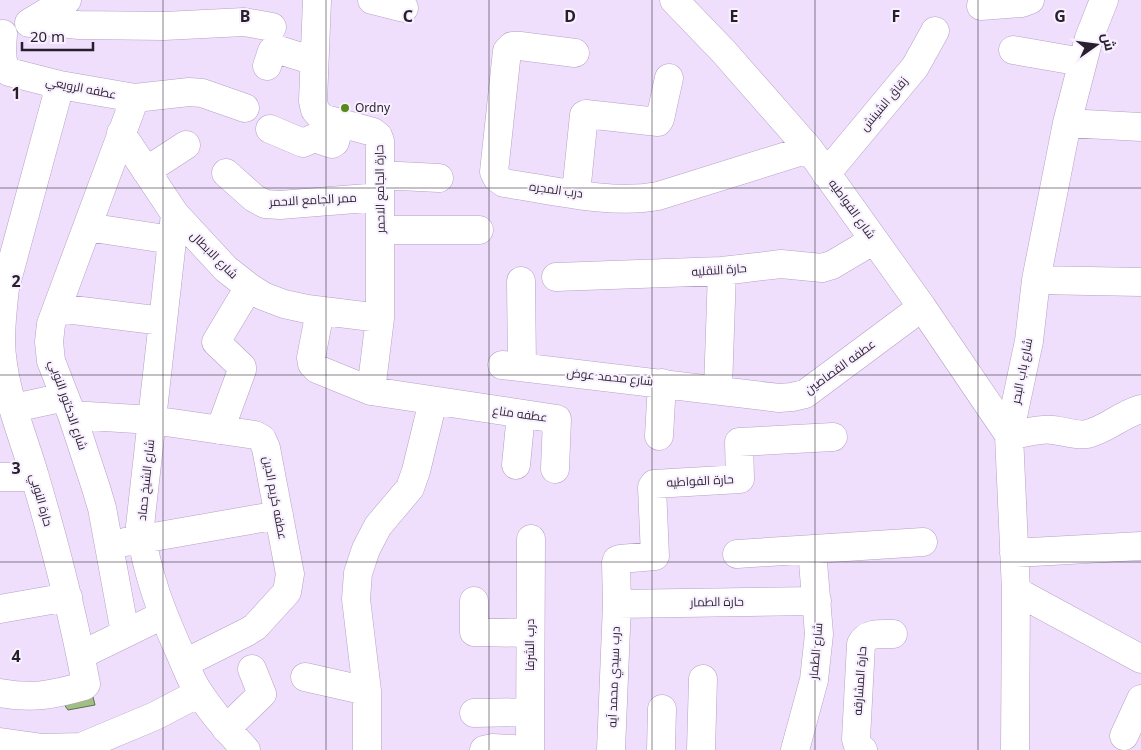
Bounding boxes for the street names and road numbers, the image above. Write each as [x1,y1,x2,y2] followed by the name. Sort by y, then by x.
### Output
[44,72,118,105] street label: عطفه الرويعي
[856,73,911,135] street label: زقاق الشينش
[370,145,389,234] street label: حارة الجامع الاحمر
[825,175,880,242] street label: شارع الفواطيه
[528,177,584,202] street label: درب المجره
[268,189,357,210] street label: ممر الجامع الاحمر
[187,227,242,282] street label: شارع الابطال
[691,259,747,280] street label: حارة النقليه
[801,335,878,398] street label: عطفه القصاصين
[1007,337,1036,406] street label: شارع باب البحر
[43,357,92,453] street label: شارع الدكتور النوبي
[566,363,654,390] street label: شارع محمد عوض
[492,401,549,426] street label: عطفه مناع
[133,438,158,521] street label: شارع الشيخ حماد
[259,455,292,541] street label: عطفه كريم الدين
[666,470,734,491] street label: حارة الفواطيه
[24,471,57,529] street label: حارة النوبي
[689,593,744,610] street label: حارة الطمار
[521,618,538,671] street label: درب الشرفا
[804,622,826,681] street label: شارع الطمار
[603,626,626,728] street label: درب سيدي محمد آيه
[849,646,870,716] street label: حارة المشارقه

